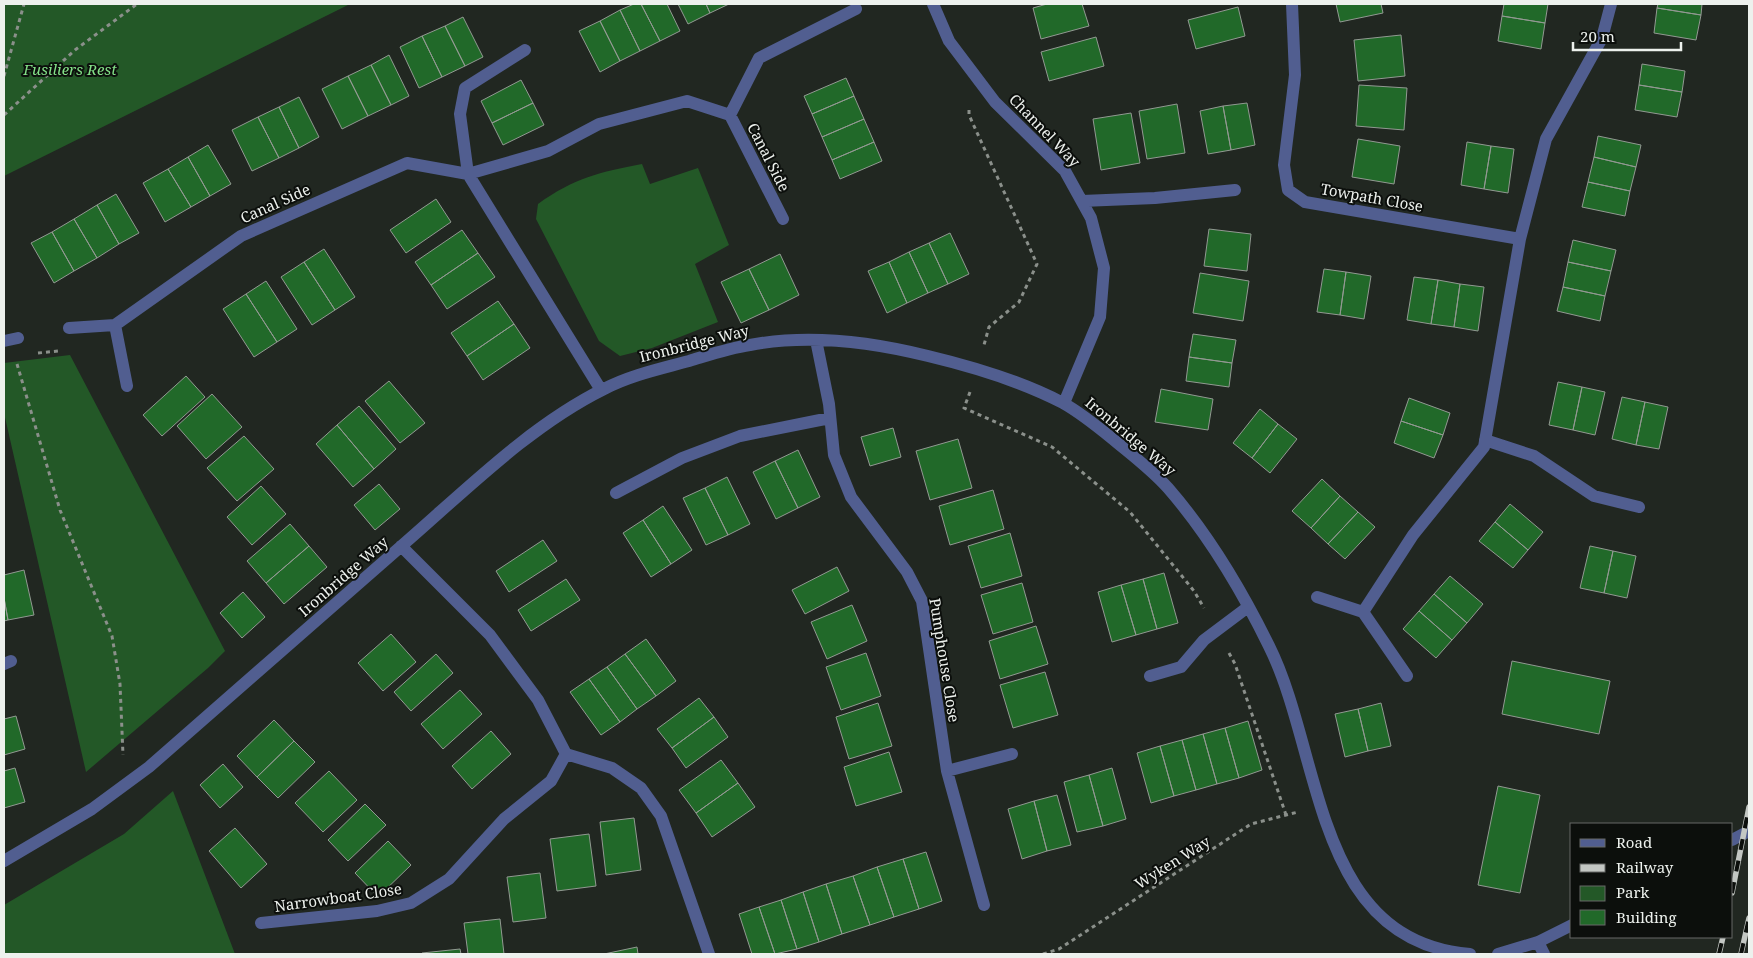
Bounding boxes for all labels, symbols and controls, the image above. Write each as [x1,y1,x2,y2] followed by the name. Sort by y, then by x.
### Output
[1573,20,1680,52] scale bar
[1580,26,1615,46] text: 20 m
[22,59,117,79] park label: Fusiliers Rest
[1005,89,1085,171] street label: Channel Way
[743,119,795,195] street label: Canal Side
[1319,178,1425,216] street label: Towpath Close
[237,179,313,227] street label: Canal Side
[637,320,751,366] street label: Ironbridge Way
[1081,392,1181,480] street label: Ironbridge Way
[294,531,392,620] street label: Ironbridge Way
[925,596,965,724] street label: Pumphouse Close
[1570,823,1733,938] legend
[1130,831,1214,893] street label: Wyken Way
[1616,832,1652,852] text: Road
[1616,857,1674,877] text: Railway
[273,878,403,916] street label: Narrowboat Close
[1616,882,1650,902] text: Park
[1616,907,1677,927] text: Building

